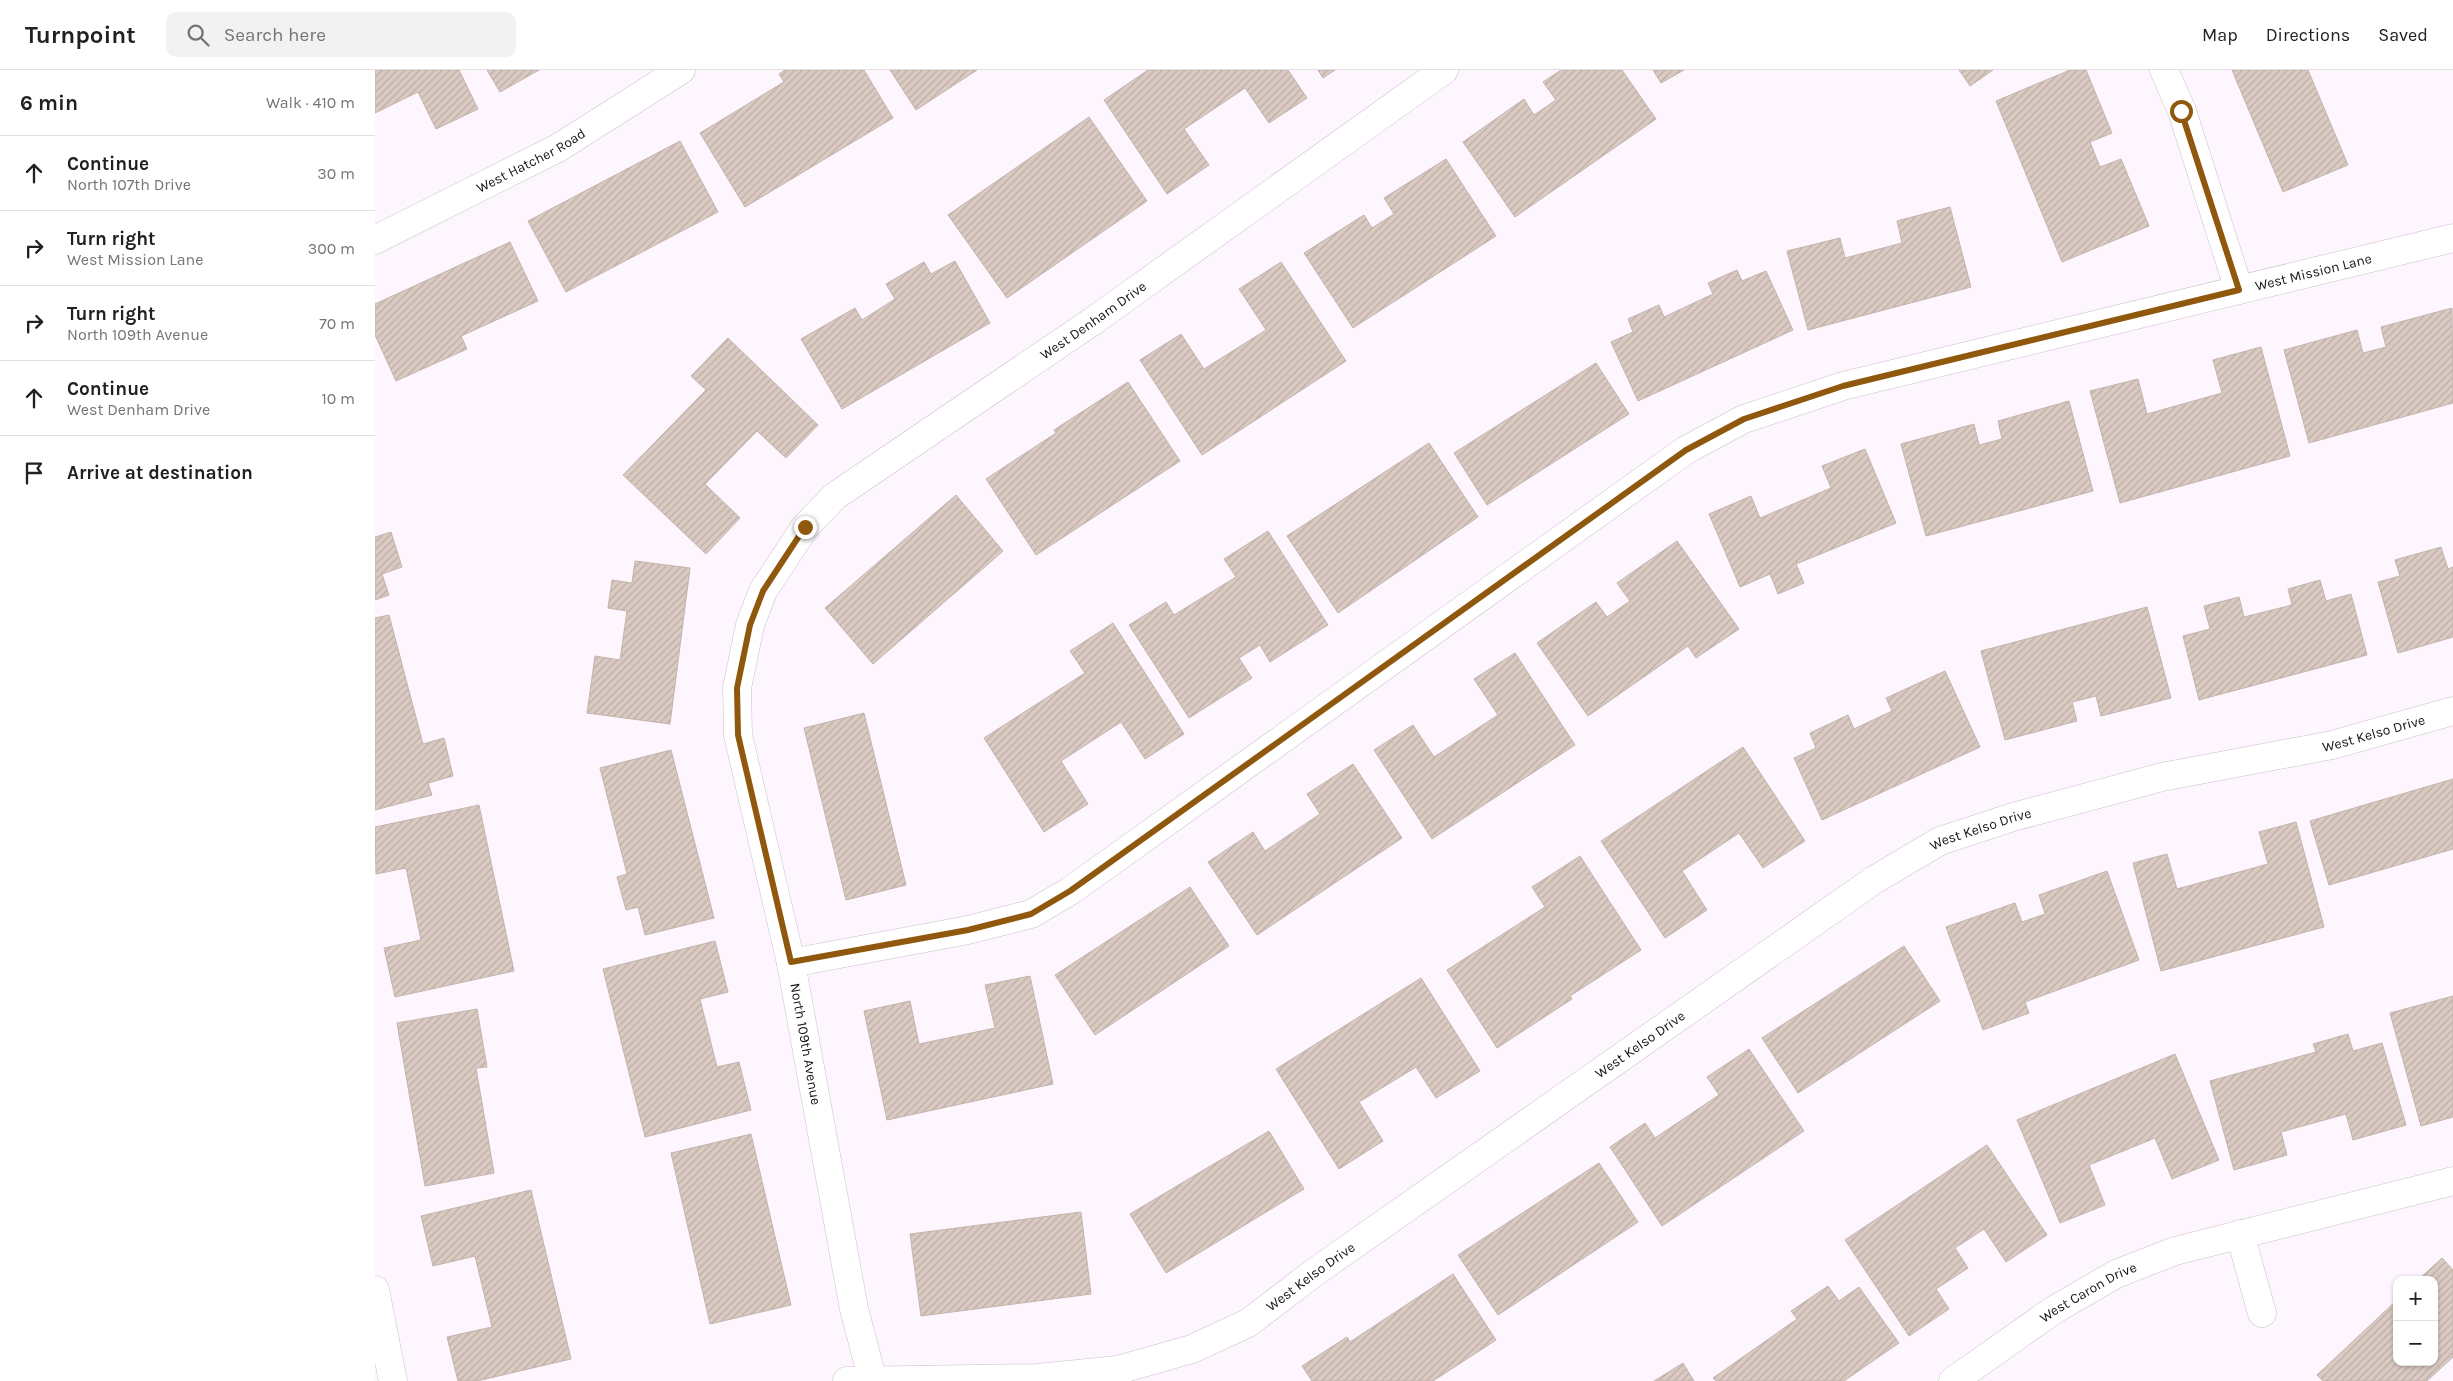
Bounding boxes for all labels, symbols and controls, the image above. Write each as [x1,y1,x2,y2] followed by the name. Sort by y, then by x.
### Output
[166,12,516,57] search box
[25,21,136,49] text: Turnpoint
[184,21,212,49] icon: search
[224,24,326,46] text: Search here
[2202,24,2238,46] text: Map
[2266,24,2350,46] text: Directions
[2378,24,2428,46] text: Saved
[20,91,78,115] text: 6 min
[266,93,355,112] text: Walk · 410 m
[2170,100,2193,123] route start
[474,125,589,197] street label: West Hatcher Road
[67,153,149,175] text: Continue
[20,159,48,187] icon: ahead
[317,164,355,183] text: 30 m
[67,175,191,194] text: North 107th Drive
[67,228,156,250] text: Turn right
[20,234,48,262] icon: right
[308,239,355,258] text: 300 m
[67,250,204,269] text: West Mission Lane
[2253,250,2374,295] street label: West Mission Lane
[1037,278,1150,363] street label: West Denham Drive
[67,303,156,325] text: Turn right
[20,309,48,337] icon: right
[319,314,355,333] text: 70 m
[67,325,208,344] text: North 109th Avenue
[67,378,149,400] text: Continue
[20,384,48,412] icon: ahead
[321,389,355,408] text: 10 m
[67,400,210,419] text: West Denham Drive
[20,459,48,487] icon: arrive
[67,462,253,484] text: Arrive at destination
[794,516,817,539] route end
[2321,711,2427,756] street label: West Kelso Drive
[1927,804,2033,854] street label: West Kelso Drive
[786,982,825,1106] street label: North 109th Avenue
[1592,1007,1688,1082] street label: West Kelso Drive
[1263,1239,1358,1315] street label: West Kelso Drive
[2036,1259,2139,1326] street label: West Caron Drive
[2393,1276,2438,1366] map controls
[2393,1276,2438,1321] button: +
[2393,1321,2438,1366] button: −

